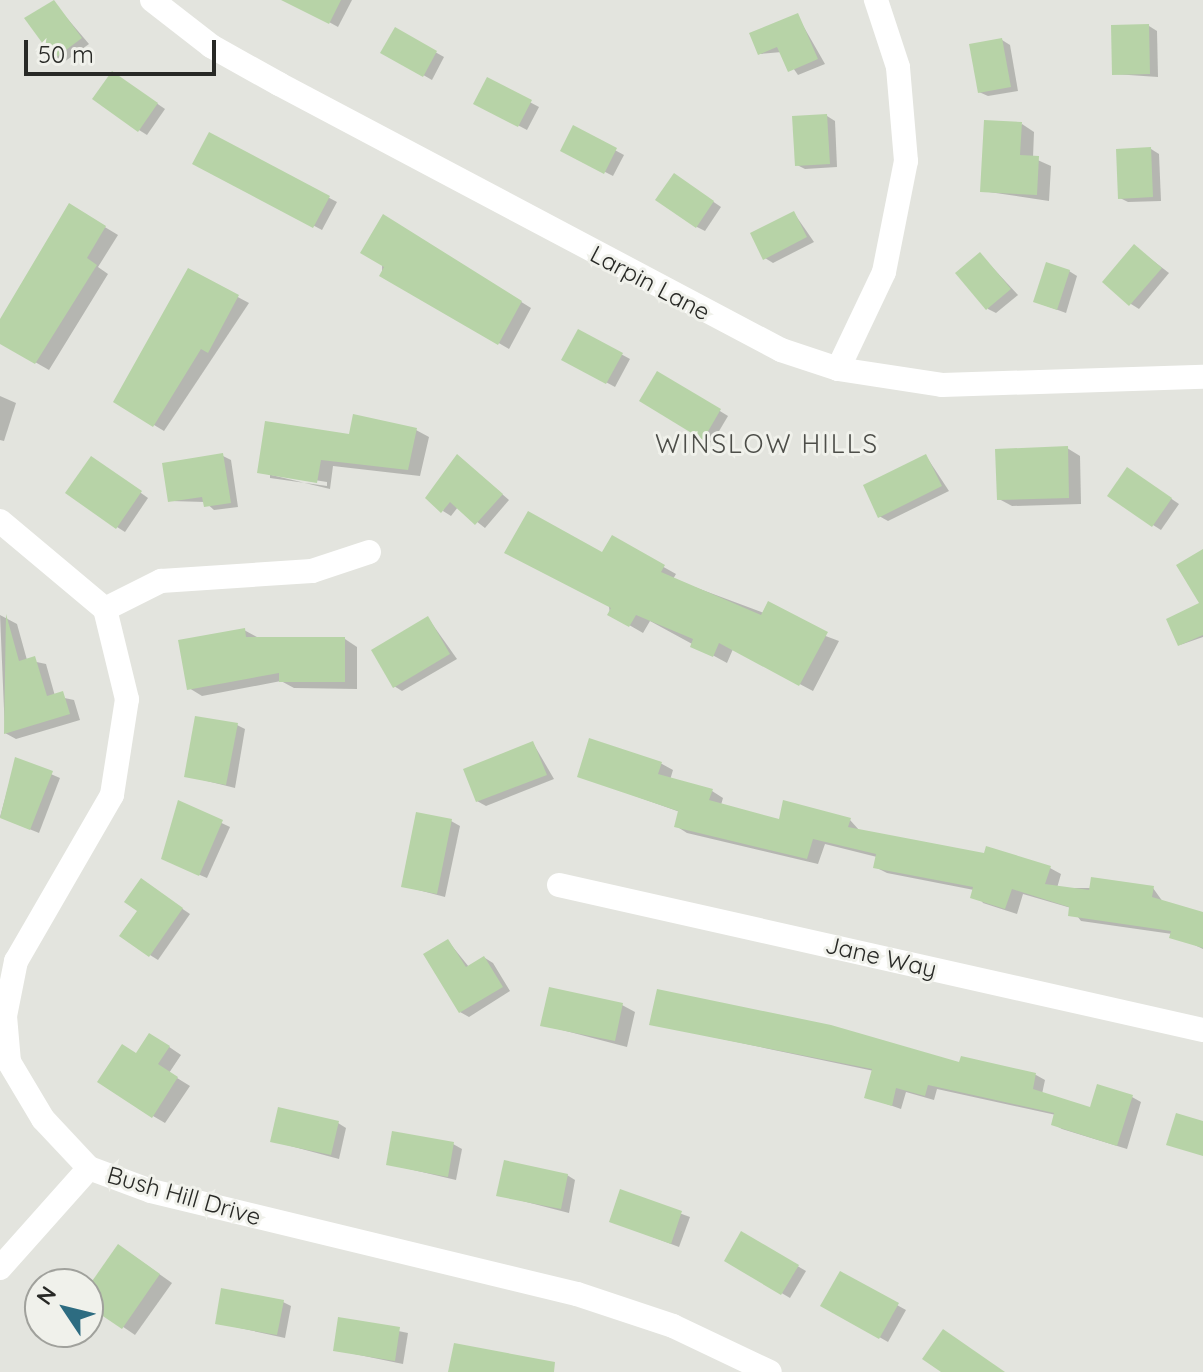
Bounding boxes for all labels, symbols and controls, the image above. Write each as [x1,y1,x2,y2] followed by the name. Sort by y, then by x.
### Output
[28,24,220,74] scale bar
[38,39,94,69] text: 50 m
[585,239,715,327] street label: Larpin Lane
[655,428,879,460] district label: WINSLOW HILLS
[823,930,939,984] street label: Jane Way
[104,1160,264,1232] street label: Bush Hill Drive
[24,1268,104,1348] north arrow
[30,1281,62,1310] text: N

